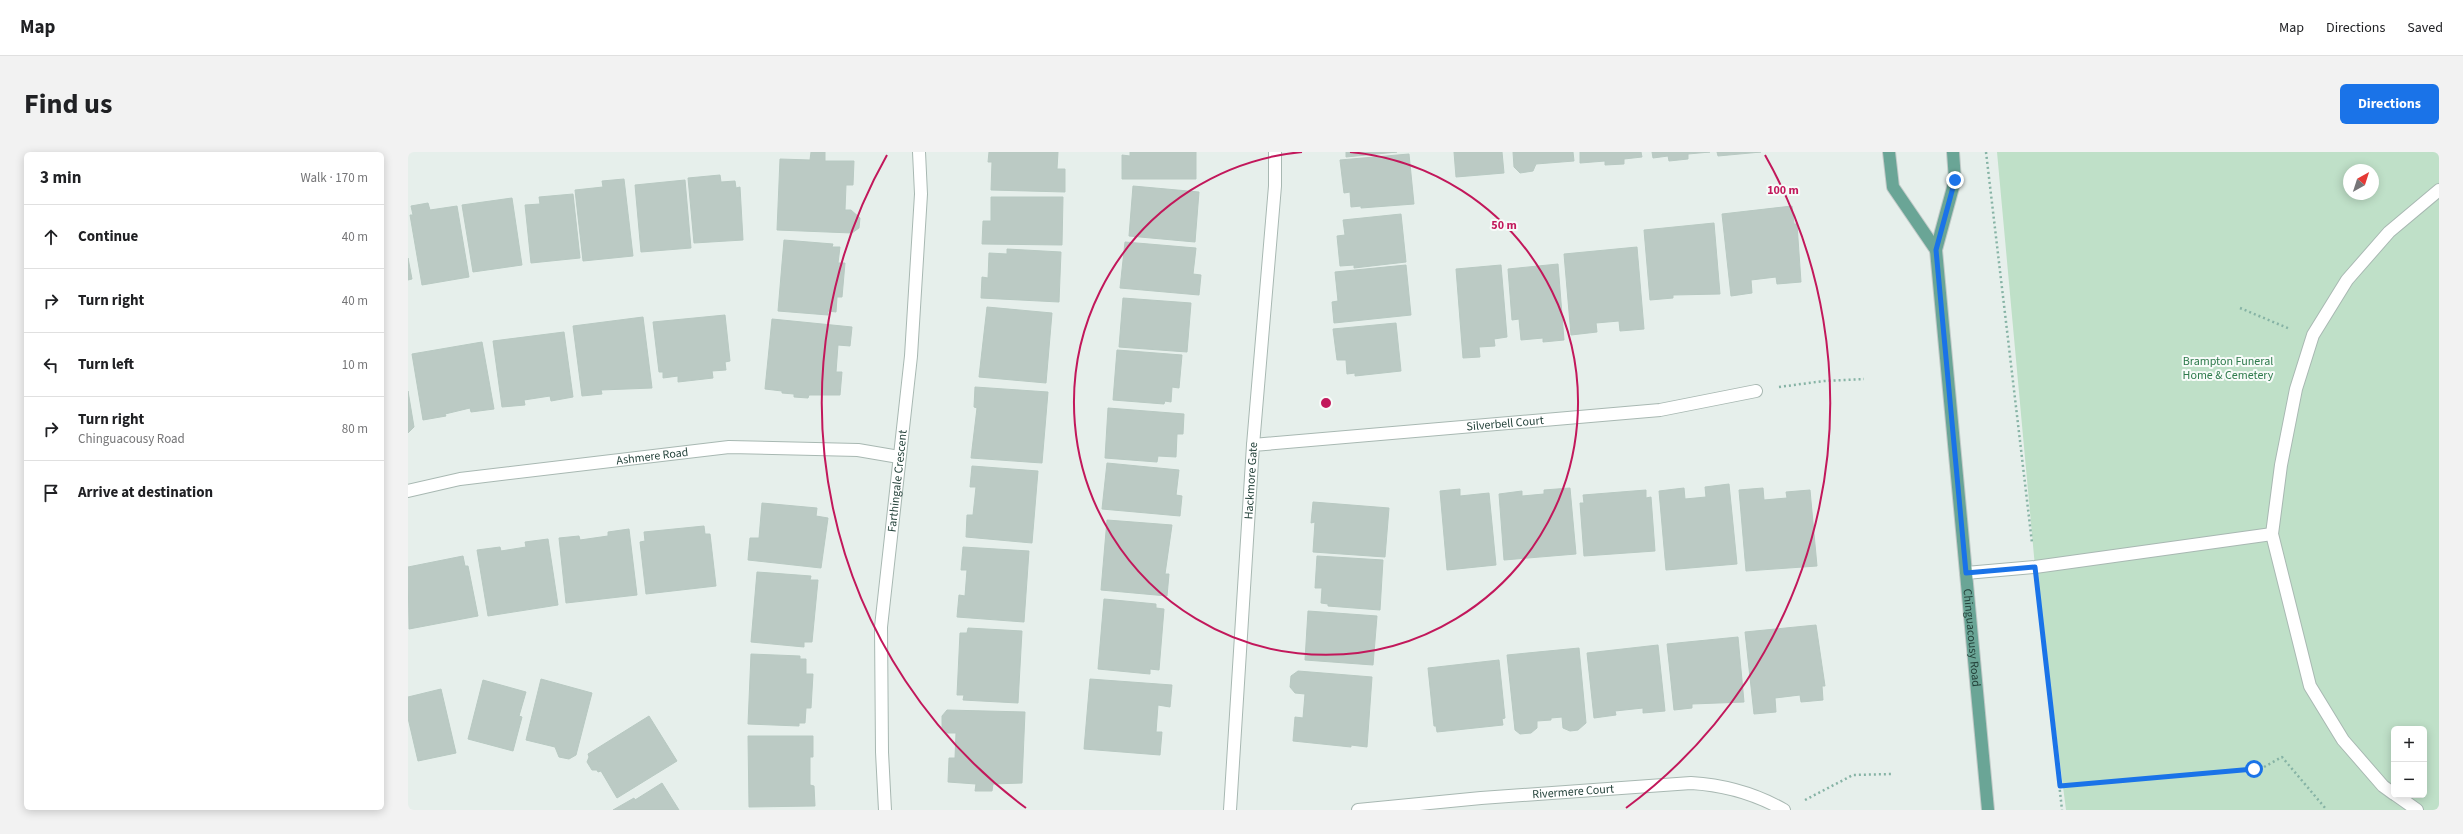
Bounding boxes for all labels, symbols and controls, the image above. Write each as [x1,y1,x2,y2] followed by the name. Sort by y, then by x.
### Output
[20,14,55,41] text: Map
[2279,18,2304,38] text: Map
[2326,18,2385,38] text: Directions
[2407,18,2443,38] text: Saved
[24,84,112,124] text: Find us
[2340,84,2439,124] button: Directions
[2343,164,2379,200] north arrow
[40,166,81,190] text: 3 min
[300,169,368,187] text: Walk · 170 m
[1946,171,1964,189] route end
[1767,182,1799,199] text: 100 m
[1491,217,1517,234] text: 50 m
[40,226,62,248] icon: ahead
[78,226,138,247] text: Continue
[342,228,368,246] text: 40 m
[40,290,62,312] icon: right
[78,290,144,311] text: Turn right
[342,292,368,310] text: 40 m
[2183,353,2274,384] park label: Brampton Funeral Home & Cemetery
[40,354,62,376] icon: left
[78,354,134,375] text: Turn left
[342,356,368,374] text: 10 m
[1319,396,1333,410] centre of rings
[78,409,144,430] text: Turn right
[1466,412,1544,436] street label: Silverbell Court
[40,418,62,440] icon: right
[342,420,368,438] text: 80 m
[884,429,912,533] street label: Farthingale Crescent
[78,430,185,448] text: Chinguacousy Road
[1240,442,1262,520] street label: Hackmore Gate
[615,444,689,469] street label: Ashmere Road
[40,482,62,504] icon: arrive
[78,482,213,503] text: Arrive at destination
[1958,588,1985,688] street label: Chinguacousy Road
[2391,726,2427,798] map controls
[2391,726,2427,762] button: +
[2245,760,2263,778] route start
[2391,762,2427,798] button: −
[1532,781,1615,803] street label: Rivermere Court

